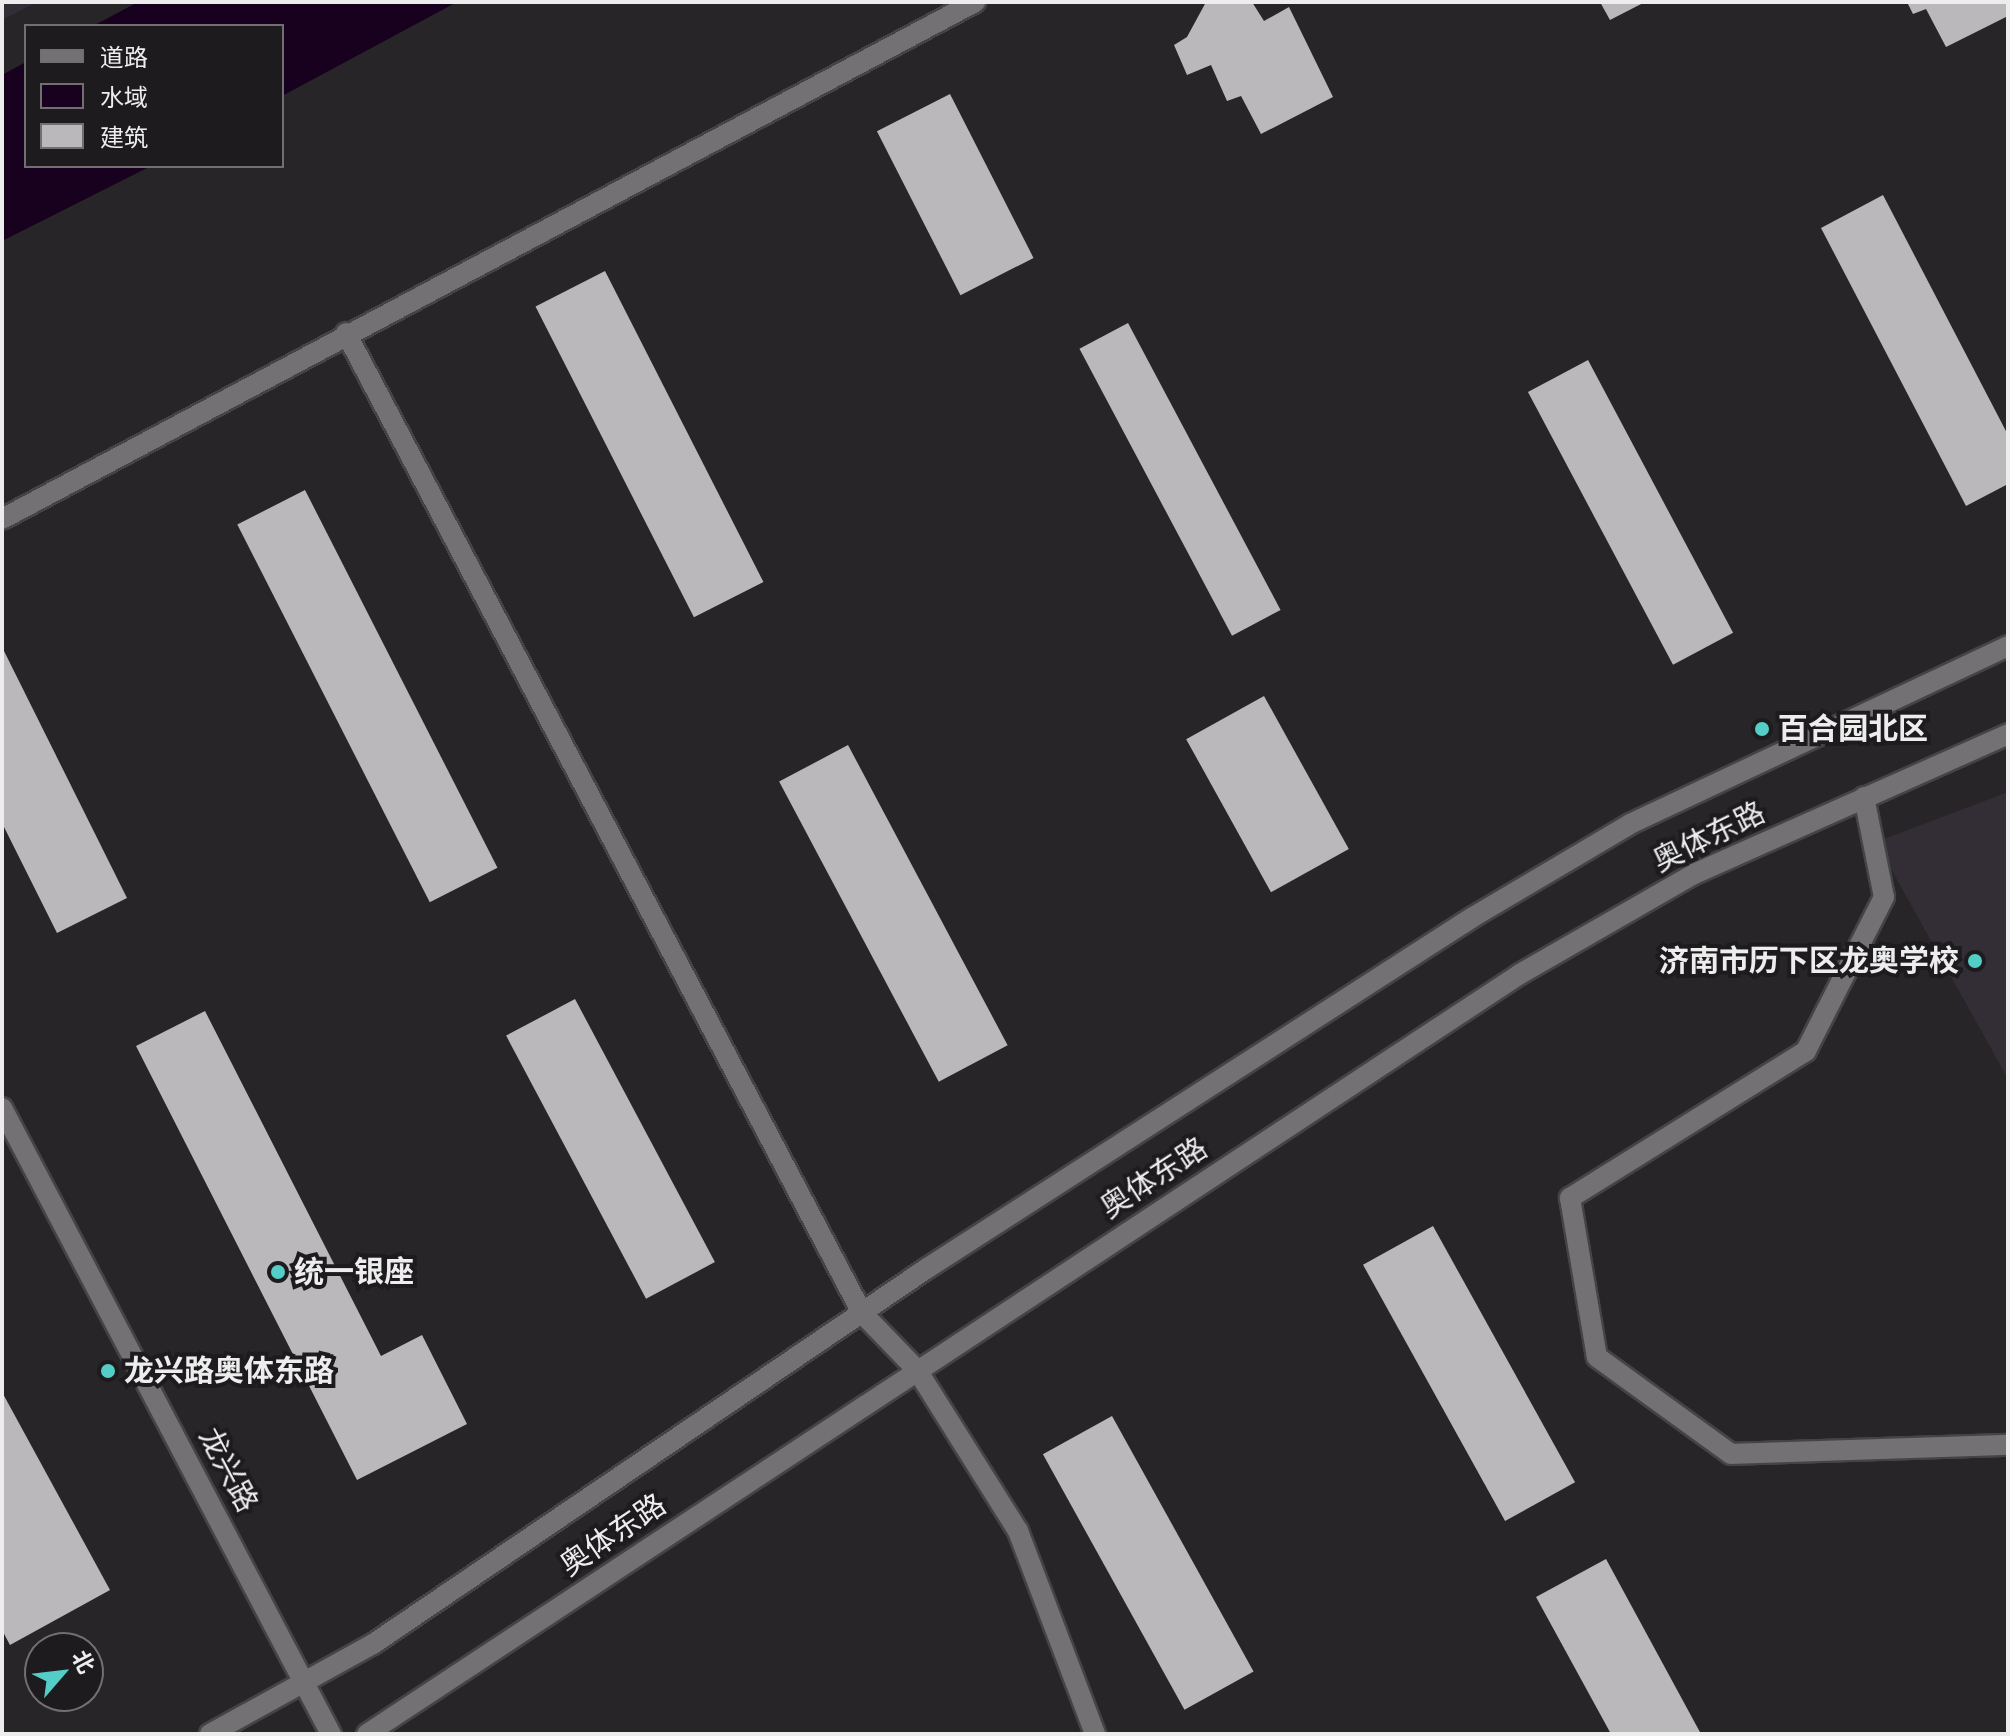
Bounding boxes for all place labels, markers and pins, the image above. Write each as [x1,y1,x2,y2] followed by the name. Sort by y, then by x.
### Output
[1778,711,1928,747] place label: 百合园北区
[1753,720,1771,738] marker: 百合园北区
[1659,943,1959,979] place label: 济南市历下区龙奥学校
[1966,952,1984,970] marker: 济南市历下区龙奥学校
[294,1254,414,1290] place label: 统一银座
[269,1263,287,1281] marker: 统一银座
[124,1353,334,1389] place label: 龙兴路奥体东路
[99,1362,117,1380] marker: 龙兴路奥体东路

